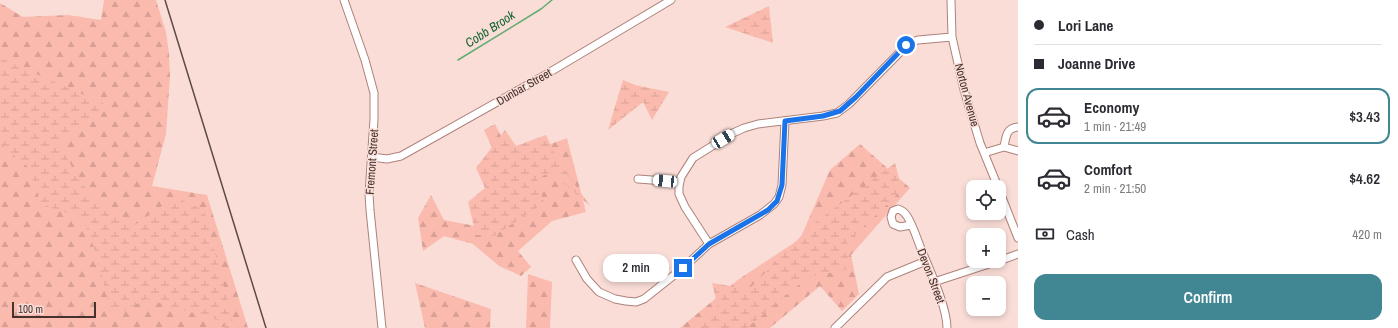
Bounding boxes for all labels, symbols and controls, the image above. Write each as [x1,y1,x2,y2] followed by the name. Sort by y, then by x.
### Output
[462,6,519,51] water label: Cobb Brook
[1058,15,1113,36] text: Lori Lane
[897,36,915,54] route start
[1058,53,1135,74] text: Joanne Drive
[951,62,983,128] street label: Norton Avenue
[493,65,555,109] street label: Dunbar Street
[1084,97,1139,118] text: Economy
[1036,98,1072,134] icon: car
[1349,106,1380,127] text: $3.43
[1084,118,1146,135] text: 1 min · 21:49
[362,128,382,195] street label: Fremont Street
[710,128,736,150] car
[1084,159,1132,180] text: Comfort
[1036,160,1072,196] icon: car
[1349,168,1380,189] text: $4.62
[653,174,677,188] car
[966,180,1006,316] map controls
[966,180,1006,220] button: locate
[1084,180,1146,197] text: 2 min · 21:50
[1034,223,1056,245] icon: cash
[1066,224,1095,245] text: Cash
[1352,226,1382,243] text: 420 m
[966,228,1006,268] button: +
[913,246,949,306] street label: Devon Street
[603,254,669,282] callout: 2 min
[622,259,650,276] text: 2 min
[674,259,692,277] route end
[1034,274,1382,320] button: Confirm
[966,276,1006,316] button: −
[12,300,96,319] scale bar
[18,302,43,316] text: 100 m

